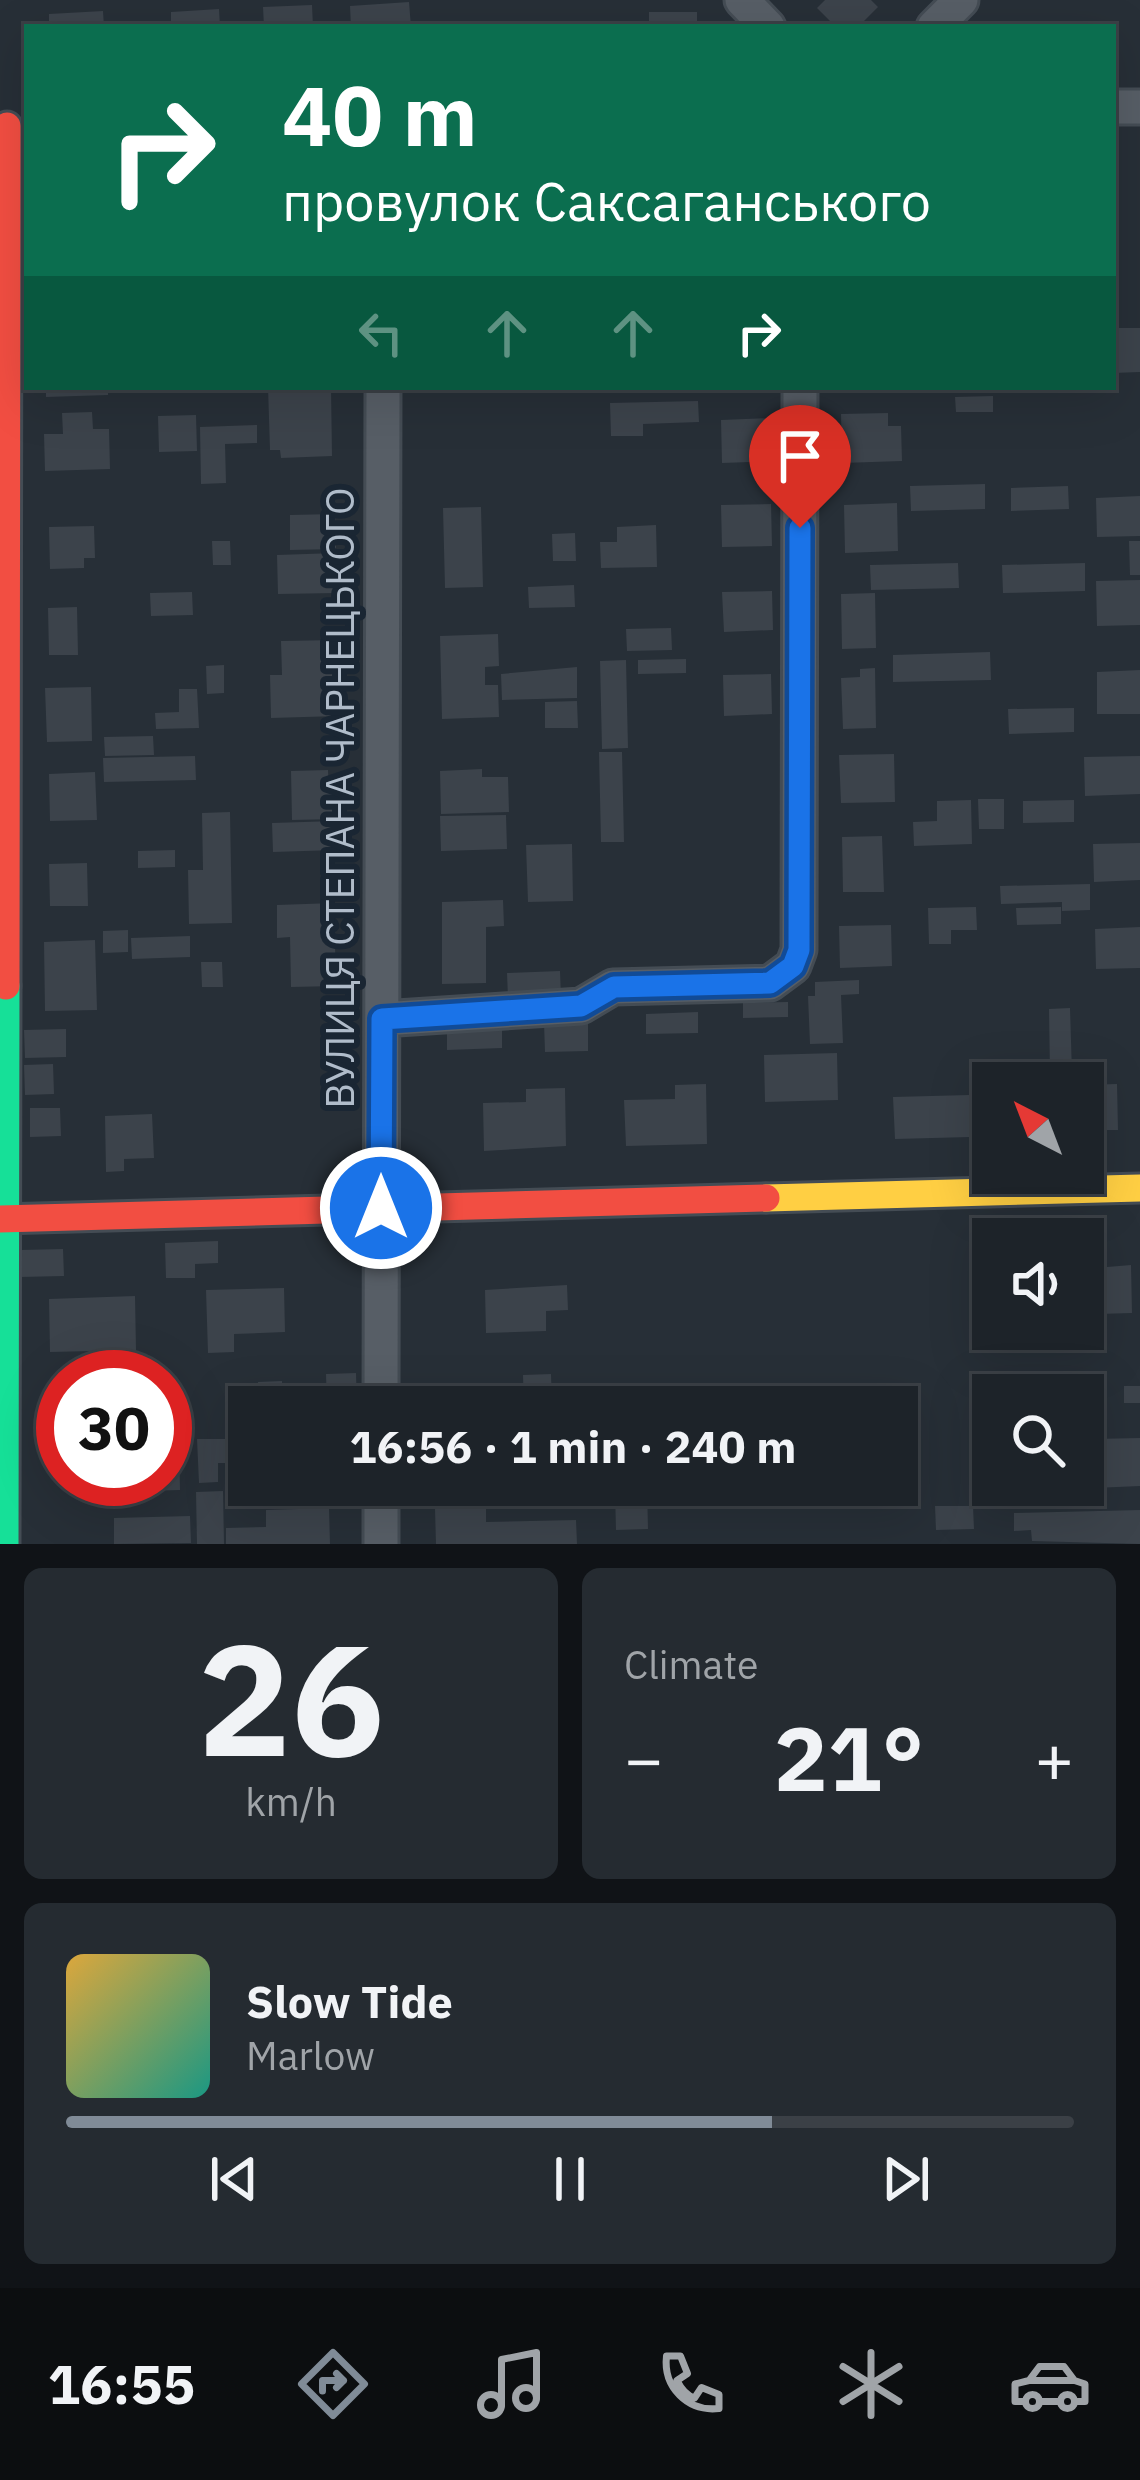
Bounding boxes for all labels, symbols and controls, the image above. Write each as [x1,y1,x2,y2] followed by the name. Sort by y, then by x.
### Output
[282,60,478,169] text: 40 m
[84,72,240,228] icon: right
[282,166,931,236] text: провулок Саксаганського
[348,300,414,366] icon: left
[474,300,540,366] icon: ahead
[600,300,666,366] icon: ahead
[726,300,792,366] icon: right
[749,405,851,528] pin
[767,423,833,489] icon: arrive
[314,487,365,1109] street label: ВУЛИЦЯ СТЕПАНА ЧАРНЕЦЬКОГО
[972,1062,1104,1194] north arrow
[972,1062,1104,1506] map controls
[318,1145,444,1271] position arrow
[972,1218,1104,1350] button: sound
[36,1350,192,1506] speed limit sign: 30
[972,1374,1104,1506] button: search
[350,1417,796,1475] text: 16:56 · 1 min · 240 m
[197,1596,385,1799] text: 26
[624,1639,758,1690] text: Climate
[774,1699,924,1816] text: 21°
[624,1715,664,1801] text: −
[1034,1715,1074,1801] text: +
[245,1776,337,1827] text: km/h
[246,1972,453,2030] text: Slow Tide
[246,2030,375,2081] text: Marlow
[201,2146,267,2212] icon: previous
[537,2146,603,2212] icon: pause
[873,2146,939,2212] icon: next
[291,2342,375,2426] icon: directions
[470,2342,554,2426] icon: music
[649,2342,733,2426] icon: phone
[829,2342,913,2426] icon: climate
[1008,2342,1092,2426] icon: car
[48,2349,195,2419] text: 16:55

